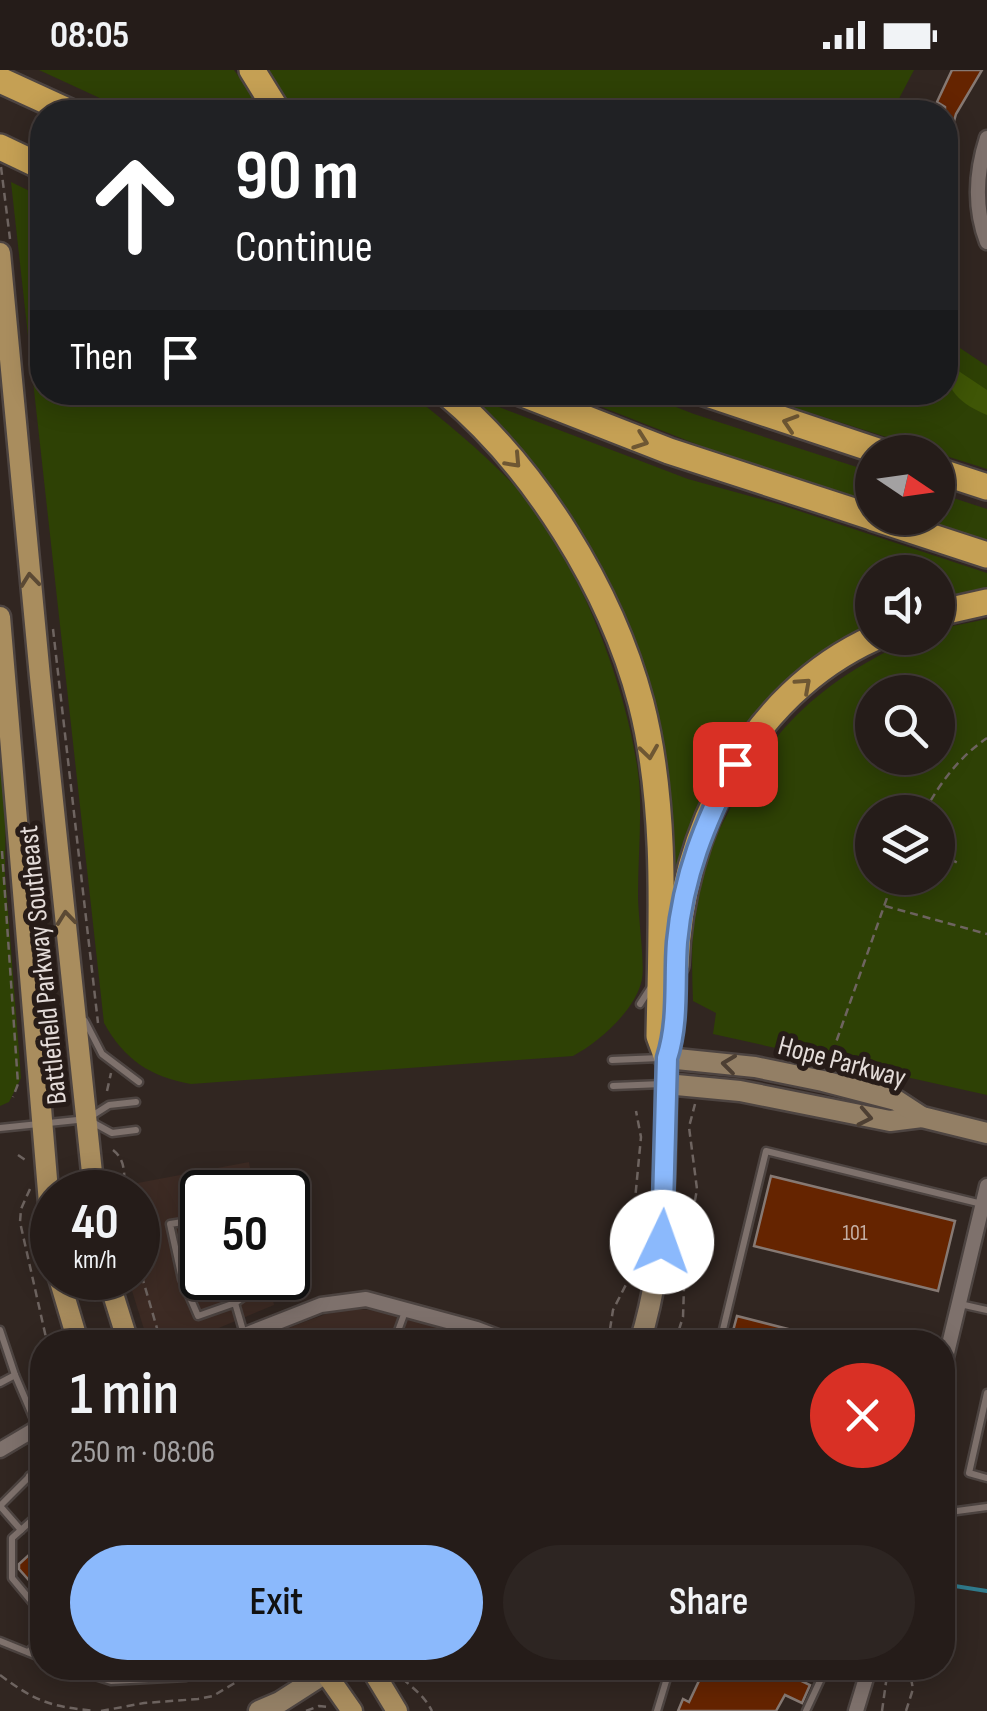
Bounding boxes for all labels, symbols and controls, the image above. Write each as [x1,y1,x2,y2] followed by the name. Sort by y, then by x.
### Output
[50,13,129,58] text: 08:05
[235,135,359,219] text: 90 m
[70,140,200,270] icon: ahead
[235,220,373,275] text: Continue
[153,330,208,385] icon: arrive
[70,335,133,380] text: Then
[783,415,800,435] one-way arrow
[632,429,649,450] one-way arrow
[855,435,955,535] north arrow
[855,435,955,895] map controls
[502,449,520,468] one-way arrow
[855,555,955,655] button: sound
[20,571,41,587] one-way arrow
[855,675,955,775] button: search
[792,678,811,696] one-way arrow
[693,722,778,807] pin
[708,737,763,792] icon: arrive
[637,744,658,761] one-way arrow
[855,795,955,895] button: layers
[12,824,74,1106] street label: Battlefield Parkway Southeast
[56,910,77,926] one-way arrow
[775,1029,910,1095] street label: Hope Parkway
[720,1054,736,1075] one-way arrow
[857,1106,874,1127] one-way arrow
[180,1170,310,1300] speed limit sign: 50
[610,1190,714,1294] position arrow
[71,1193,119,1253] text: 40
[842,1220,868,1247] house number: 101
[73,1245,117,1276] text: km/h
[70,1359,179,1431] text: 1 min
[810,1363,915,1468] button: close
[70,1433,215,1472] text: 250 m · 08:06
[70,1545,483,1660] button: Exit
[503,1545,915,1660] button: Share

